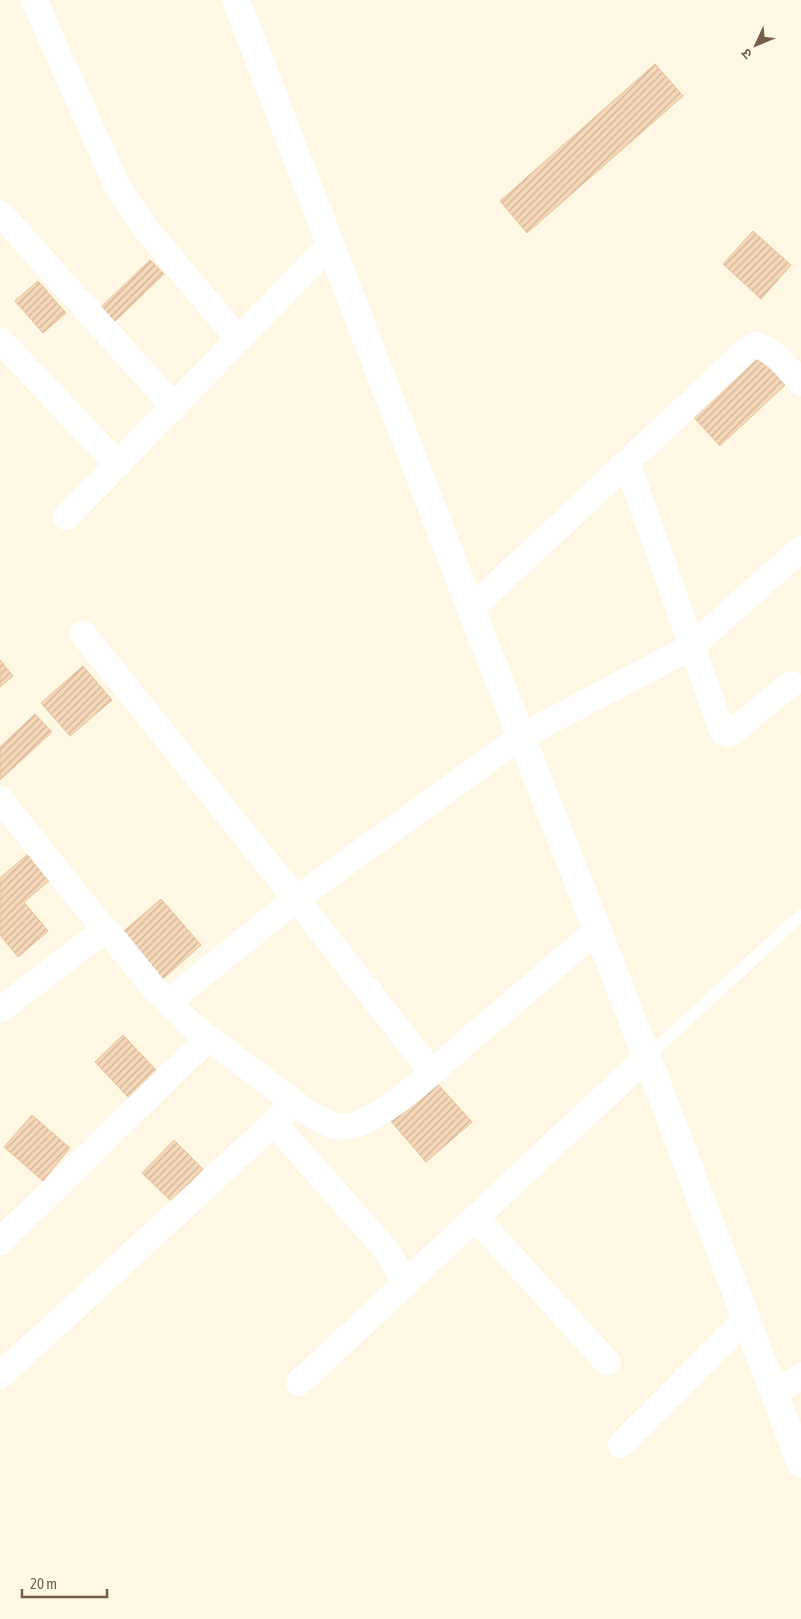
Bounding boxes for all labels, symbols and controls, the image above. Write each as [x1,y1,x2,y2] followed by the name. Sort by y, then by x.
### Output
[731,20,781,70] north arrow
[737,45,755,63] text: उ
[22,1566,108,1598] scale bar
[30,1575,57,1592] text: 20 m

